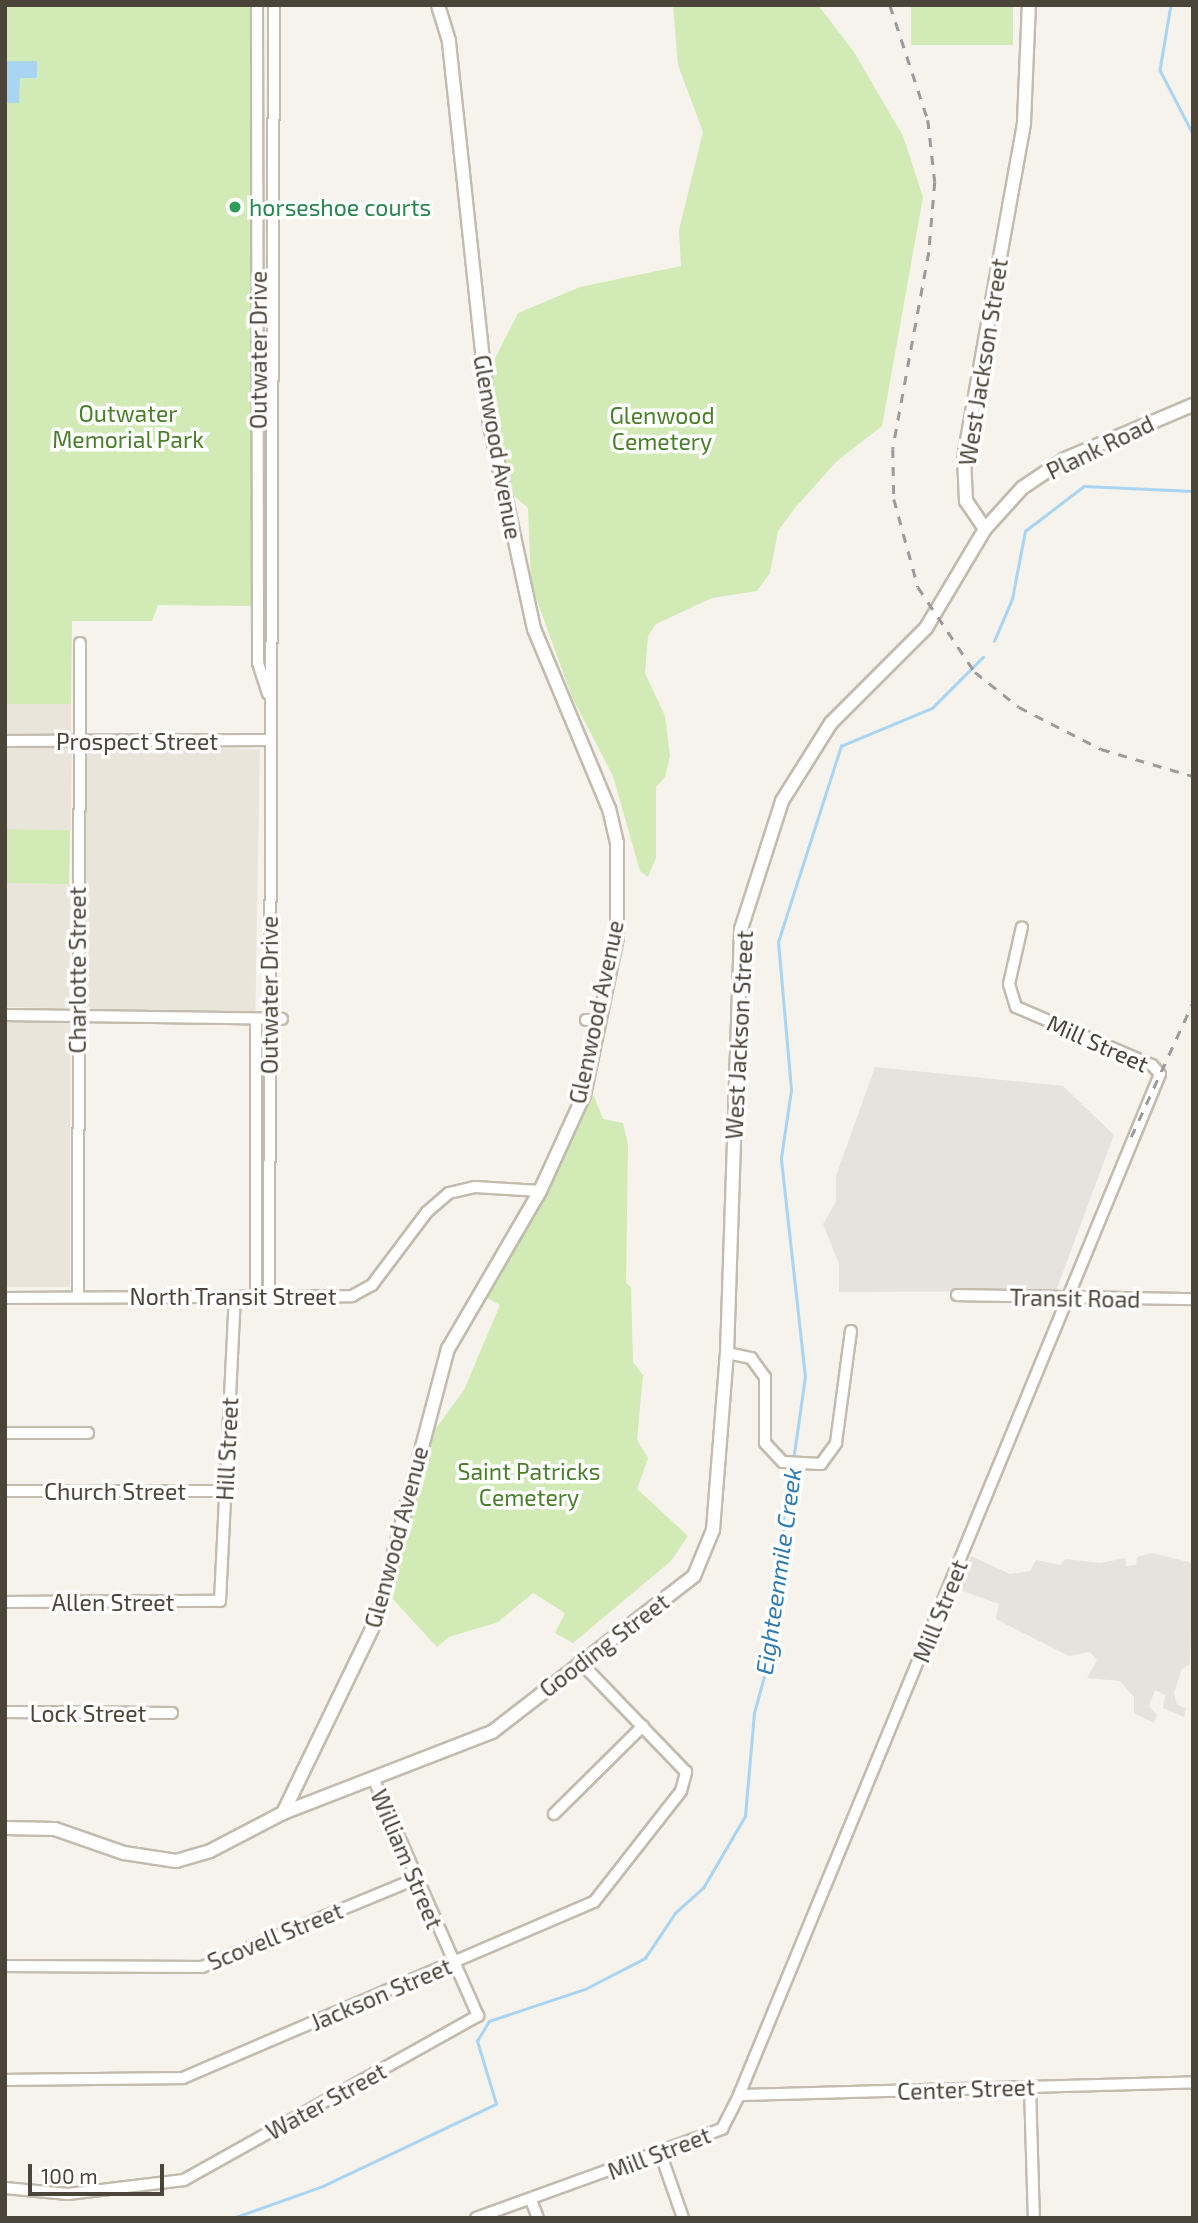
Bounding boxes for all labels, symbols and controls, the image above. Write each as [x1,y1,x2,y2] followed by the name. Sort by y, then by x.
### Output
[249,193,431,221] place label: horseshoe courts
[227,199,243,215] marker: horseshoe courts
[953,256,1013,468] street label: West Jackson Street
[244,271,272,429] street label: Outwater Drive
[468,352,528,542] street label: Glenwood Avenue
[52,399,204,453] park label: Outwater Memorial Park
[609,401,715,455] park label: Glenwood Cemetery
[1042,409,1158,485] street label: Plank Road
[56,727,218,755] street label: Prospect Street
[63,886,91,1054] street label: Charlotte Street
[255,916,283,1074] street label: Outwater Drive
[563,917,629,1107] street label: Glenwood Avenue
[720,929,758,1141] street label: West Jackson Street
[1043,1008,1153,1078] street label: Mill Street
[129,1282,337,1310] street label: North Transit Street
[1009,1283,1141,1313] street label: Transit Road
[211,1396,243,1502] street label: Hill Street
[358,1443,434,1631] street label: Glenwood Avenue
[458,1457,600,1511] park label: Saint Patricks Cemetery
[749,1466,807,1676] water label: Eighteenmile Creek
[44,1477,186,1505] street label: Church Street
[907,1555,973,1667] street label: Mill Street
[534,1587,674,1703] street label: Gooding Street
[52,1588,174,1616] street label: Allen Street
[30,1699,146,1727] street label: Lock Street
[365,1785,449,1933] street label: William Street
[203,1896,347,1976] street label: Scovell Street
[306,1952,456,2036] street label: Jackson Street
[261,2057,391,2145] street label: Water Street
[896,2073,1036,2105] street label: Center Street
[603,2121,715,2185] street label: Mill Street
[32,2150,168,2194] scale bar
[41,2163,98,2188] text: 100 m

